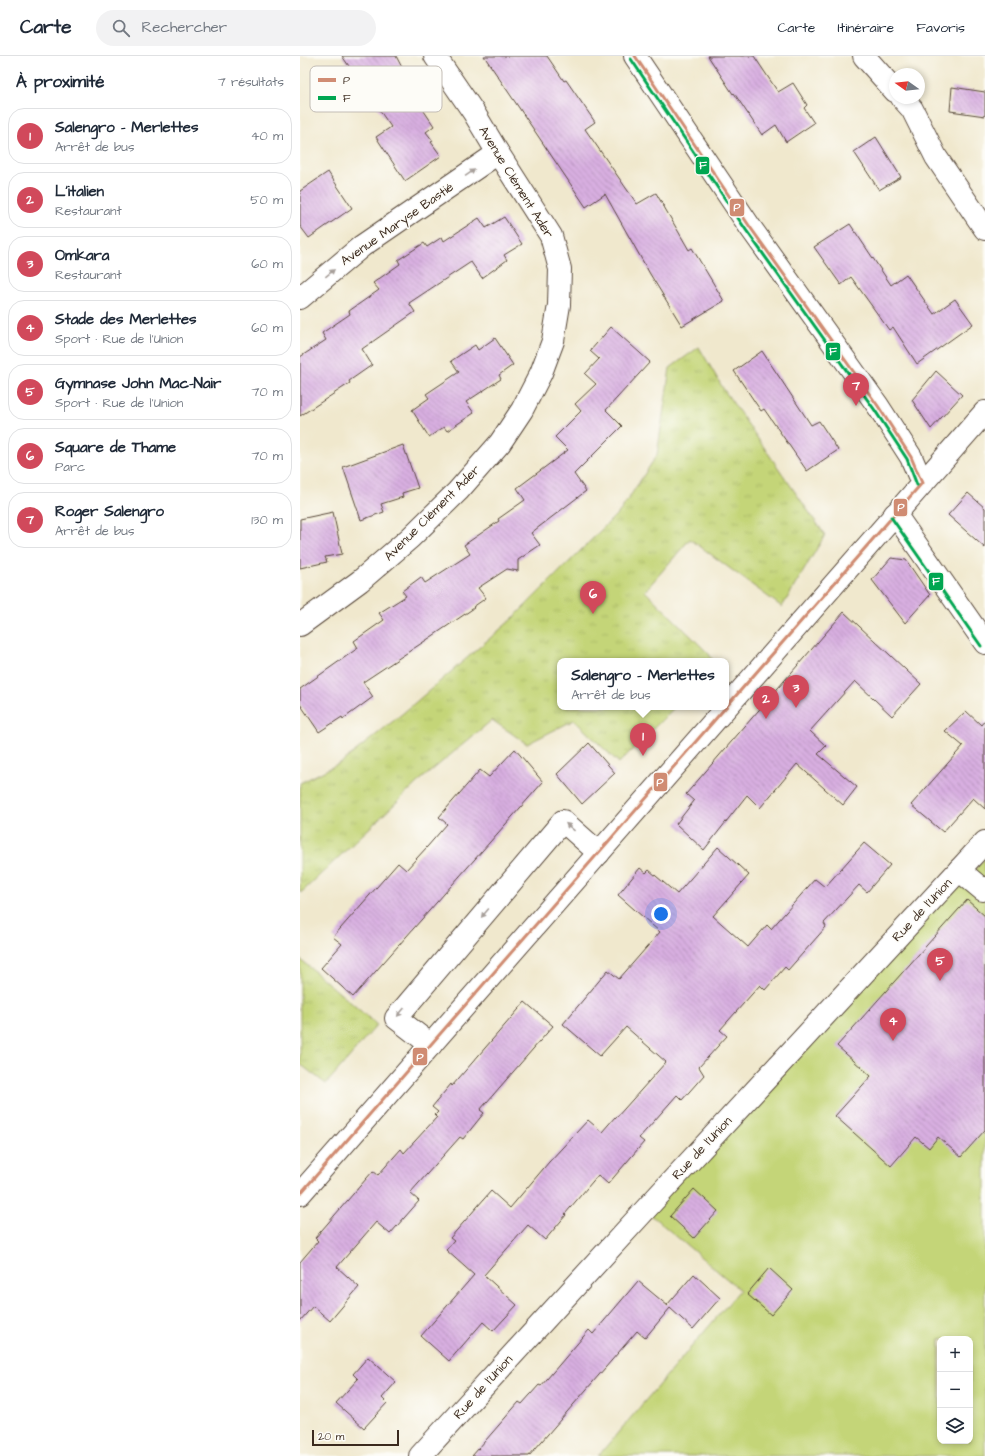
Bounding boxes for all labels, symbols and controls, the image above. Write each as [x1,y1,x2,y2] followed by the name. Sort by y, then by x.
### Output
[96,10,376,46] search box
[20,14,72,41] text: Carte
[110,17,132,39] icon: search
[142,17,227,38] text: Rechercher
[777,18,815,38] text: Carte
[837,18,894,38] text: Itinéraire
[916,18,965,38] text: Favoris
[310,66,442,112] legend
[889,68,925,104] north arrow
[16,70,105,94] text: À proximité
[218,73,284,91] text: 7 résultats
[343,73,350,88] text: P
[343,91,351,106] text: F
[55,117,198,138] text: Salengro - Merlettes
[474,123,558,241] street label: Avenue Clément Ader
[29,127,31,145] text: 1
[251,127,283,145] text: 40 m
[55,138,135,156] text: Arrêt de bus
[695,156,710,175] line badge: F
[699,158,707,173] text: F
[464,169,475,177] one-way arrow
[337,178,458,271] street label: Avenue Maryse Bastié
[55,181,104,202] text: L’italien
[26,191,34,209] text: 2
[250,191,283,209] text: 50 m
[729,198,745,217] line badge: P
[733,200,741,215] text: P
[55,202,122,220] text: Restaurant
[55,245,109,266] text: Omkara
[27,255,33,273] text: 3
[251,255,283,273] text: 60 m
[55,266,122,284] text: Restaurant
[324,268,335,277] one-way arrow
[55,309,197,330] text: Stade des Merlettes
[26,319,34,337] text: 4
[251,319,283,337] text: 60 m
[55,330,183,348] text: Sport · Rue de l'Union
[825,342,841,361] line badge: F
[829,344,837,359] text: F
[55,373,221,394] text: Gymnase John Mac-Nair
[843,373,869,406] pin: 7
[25,383,35,401] text: 5
[251,383,283,401] text: 70 m
[55,394,183,412] text: Sport · Rue de l'Union
[55,437,176,458] text: Square de Thame
[26,447,34,465] text: 6
[251,447,283,465] text: 70 m
[55,458,85,476] text: Parc
[380,461,484,565] street label: Avenue Clément Ader
[893,498,908,517] line badge: P
[897,500,905,515] text: P
[55,501,164,522] text: Roger Salengro
[26,511,34,529] text: 7
[251,511,283,529] text: 130 m
[55,522,135,540] text: Arrêt de bus
[928,572,944,591] line badge: F
[932,574,940,589] text: F
[580,581,606,614] pin: 6
[557,658,729,710] popup
[571,665,715,686] text: Salengro - Merlettes
[783,675,809,708] pin: 3
[571,686,651,704] text: Arrêt de bus
[753,686,779,719] pin: 2
[630,723,656,756] pin: 1
[653,772,668,792] line badge: P
[656,775,664,790] text: P
[565,822,575,831] one-way arrow
[888,874,956,946] street label: Rue de l'Union
[651,904,671,924] your location
[480,908,489,918] one-way arrow
[927,948,953,981] pin: 5
[396,1007,405,1017] one-way arrow
[880,1008,906,1041] pin: 4
[412,1047,428,1066] line badge: P
[416,1050,424,1065] text: P
[668,1112,736,1184] street label: Rue de l'Union
[937,1336,973,1444] map controls
[937,1336,973,1372] button: +
[449,1351,517,1423] street label: Rue de l'Union
[937,1372,973,1408] button: −
[937,1408,973,1444] button: layers
[312,1428,399,1447] scale bar
[318,1429,344,1444] text: 20 m

